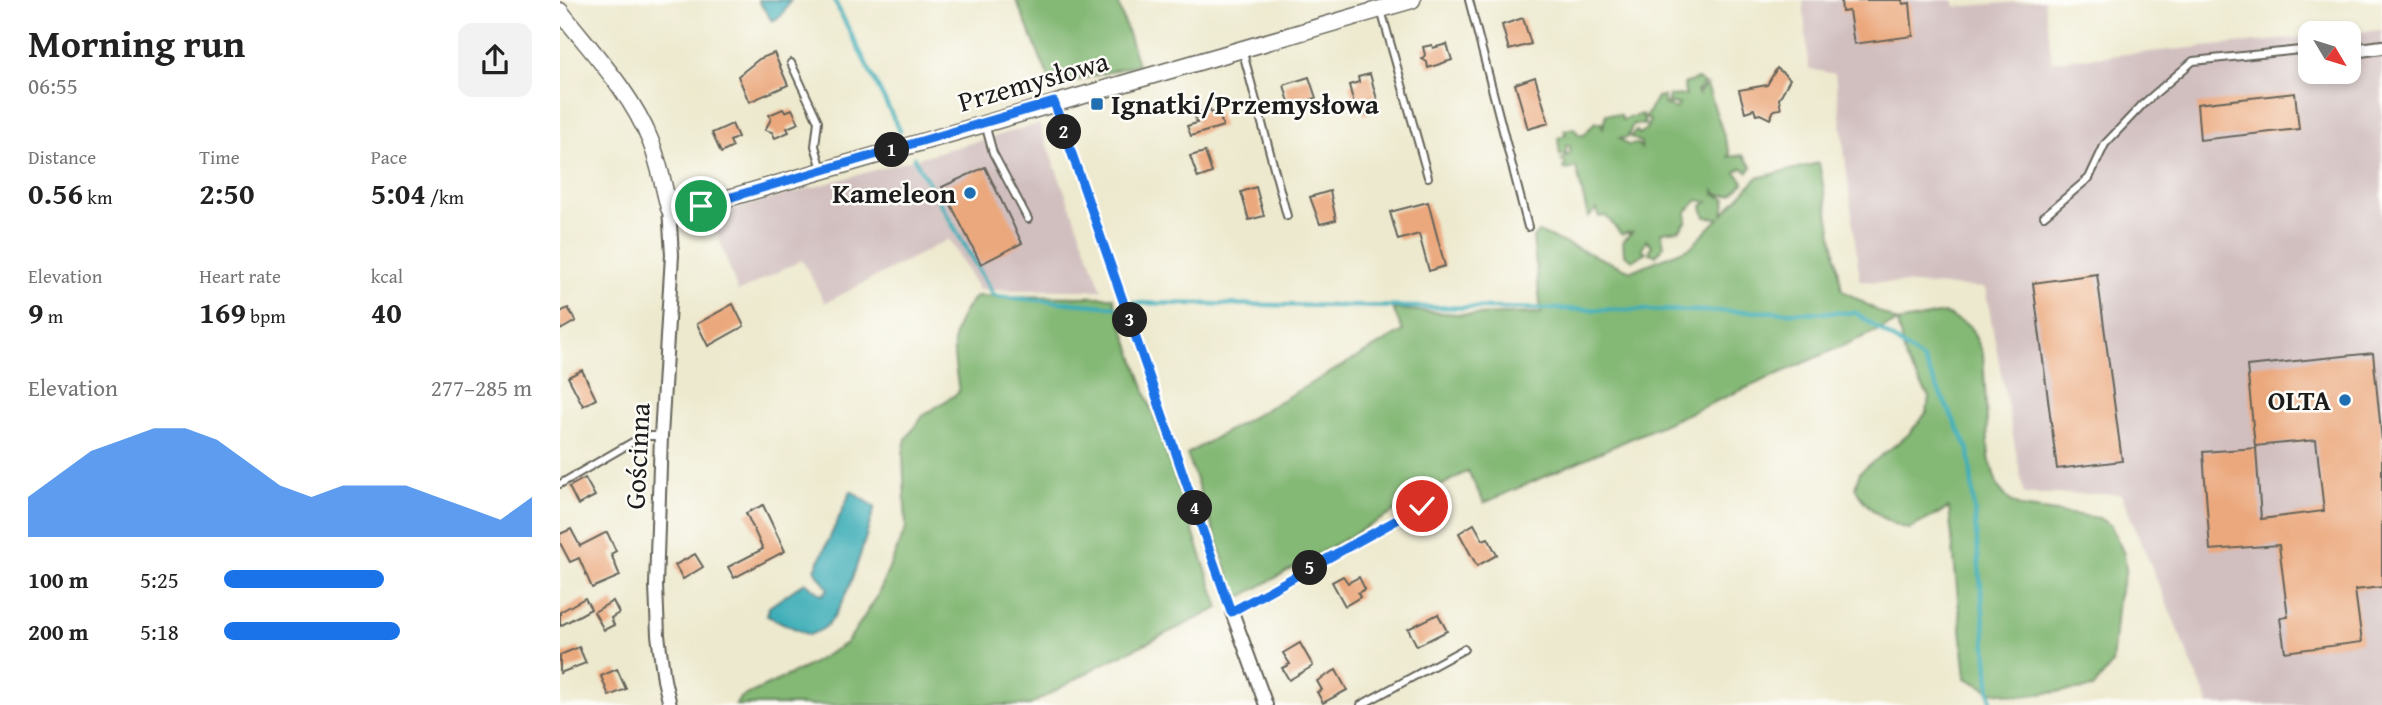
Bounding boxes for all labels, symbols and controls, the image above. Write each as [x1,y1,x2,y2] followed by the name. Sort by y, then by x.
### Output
[28,15,245,71] text: Morning run
[2298,21,2361,84] north arrow
[2298,21,2361,84] map controls
[458,23,532,97] button: share
[953,39,1114,122] street label: Przemysłowa
[28,69,78,102] text: 06:55
[1111,83,1380,124] place label: Ignatki/Przemysłowa
[1089,96,1105,112] marker: Ignatki/Przemysłowa
[1046,114,1082,150] pin: 2
[1059,117,1068,145] text: 2
[874,132,910,168] pin: 1
[887,135,896,163] text: 1
[28,143,96,171] text: Distance
[199,143,240,171] text: Time
[371,143,407,171] text: Pace
[28,171,83,215] text: 0.56
[199,171,254,215] text: 2:50
[371,171,426,215] text: 5:04
[832,172,956,213] place label: Kameleon
[671,176,731,236] pin
[83,183,112,211] text: km
[426,183,464,211] text: /km
[962,185,978,201] marker: Kameleon
[682,187,720,225] icon: arrive
[28,262,102,290] text: Elevation
[199,262,281,290] text: Heart rate
[371,262,403,290] text: kcal
[28,290,44,334] text: 9
[199,290,246,334] text: 169
[371,290,402,334] text: 40
[44,302,63,330] text: m
[246,302,286,330] text: bpm
[1112,302,1148,338] pin: 3
[1125,305,1134,333] text: 3
[28,371,118,404] text: Elevation
[431,371,532,404] text: 277–285 m
[2268,379,2331,420] place label: OLTA
[2337,392,2353,408] marker: OLTA
[613,401,660,510] street label: Gościnna
[1392,476,1452,536] pin
[1403,487,1441,525] icon: check
[1178,490,1212,526] pin: 4
[1190,493,1199,521] text: 4
[1292,550,1328,586] pin: 5
[1305,553,1314,581] text: 5
[28,563,89,596] text: 100 m
[140,563,179,596] text: 5:25
[28,615,89,648] text: 200 m
[140,615,179,648] text: 5:18

